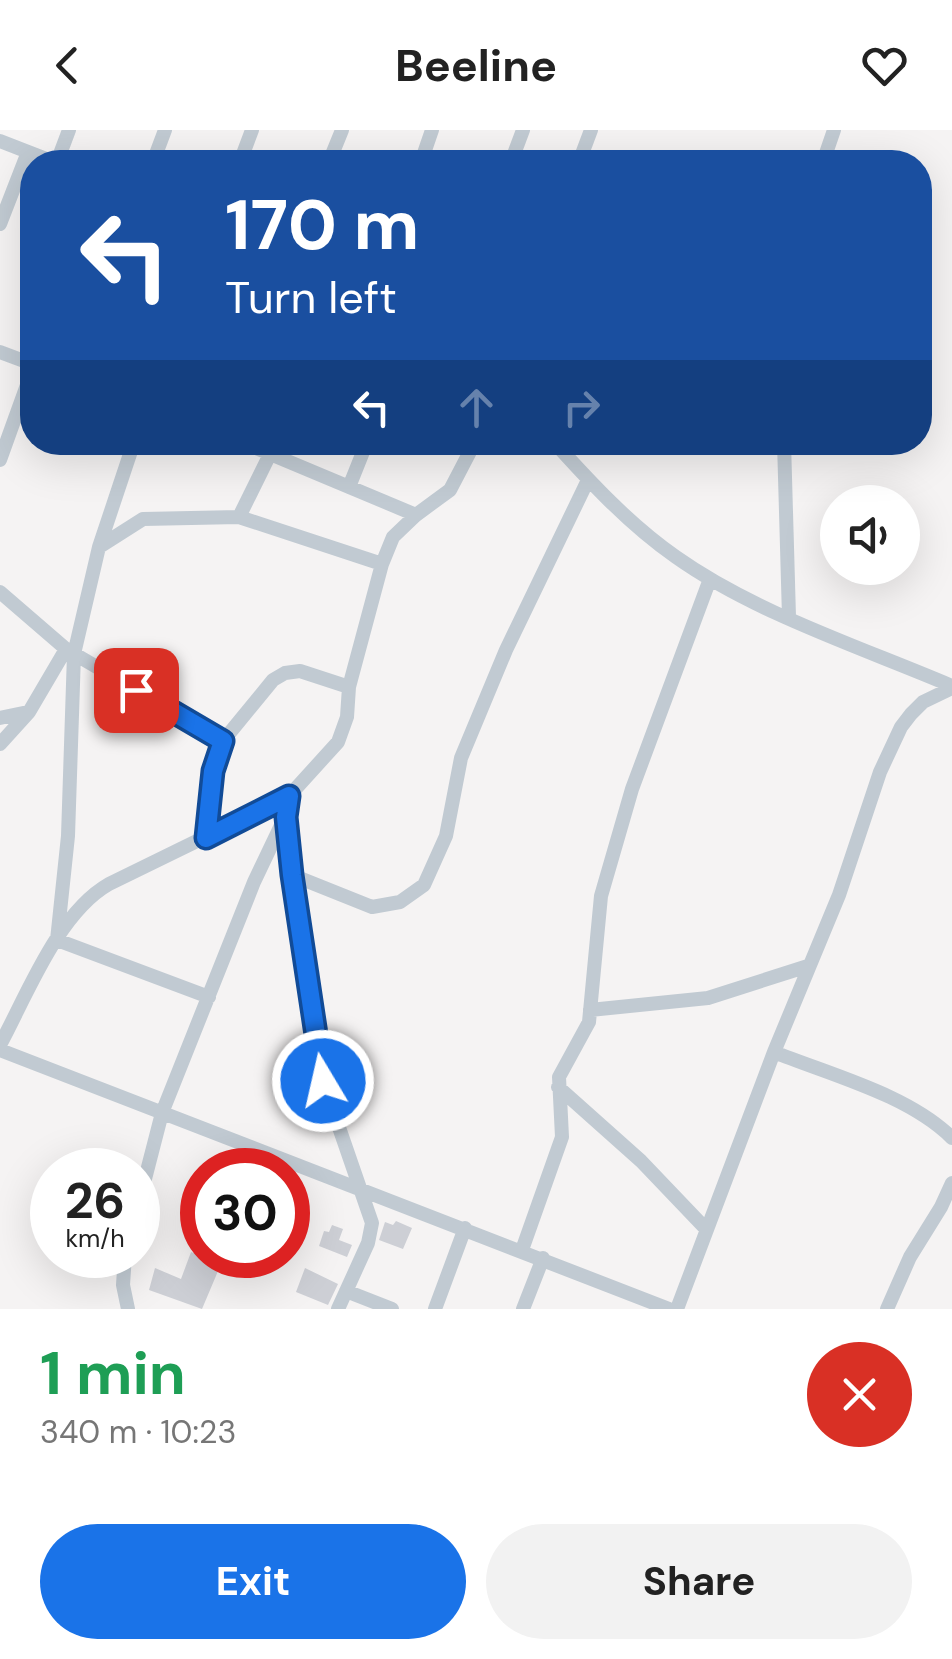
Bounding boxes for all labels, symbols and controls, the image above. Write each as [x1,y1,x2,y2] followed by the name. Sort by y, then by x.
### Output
[395,36,557,95] text: Beeline
[40,38,95,93] icon: back
[857,38,912,93] icon: heart
[225,180,419,271] text: 170 m
[60,190,190,320] icon: left
[225,268,397,327] text: Turn left
[344,380,399,435] icon: left
[449,380,504,435] icon: ahead
[554,380,609,435] icon: right
[820,485,920,585] map controls
[820,485,920,585] button: sound
[94,648,179,733] pin
[109,663,164,718] icon: arrive
[271,1029,375,1133] position arrow
[180,1148,310,1278] speed limit sign: 30
[65,1168,125,1234] text: 26
[65,1222,125,1255] text: km/h
[40,1334,186,1413] text: 1 min
[807,1342,912,1447] button: close
[40,1411,236,1453] text: 340 m · 10:23
[40,1524,466,1639] button: Exit
[486,1524,912,1639] button: Share

